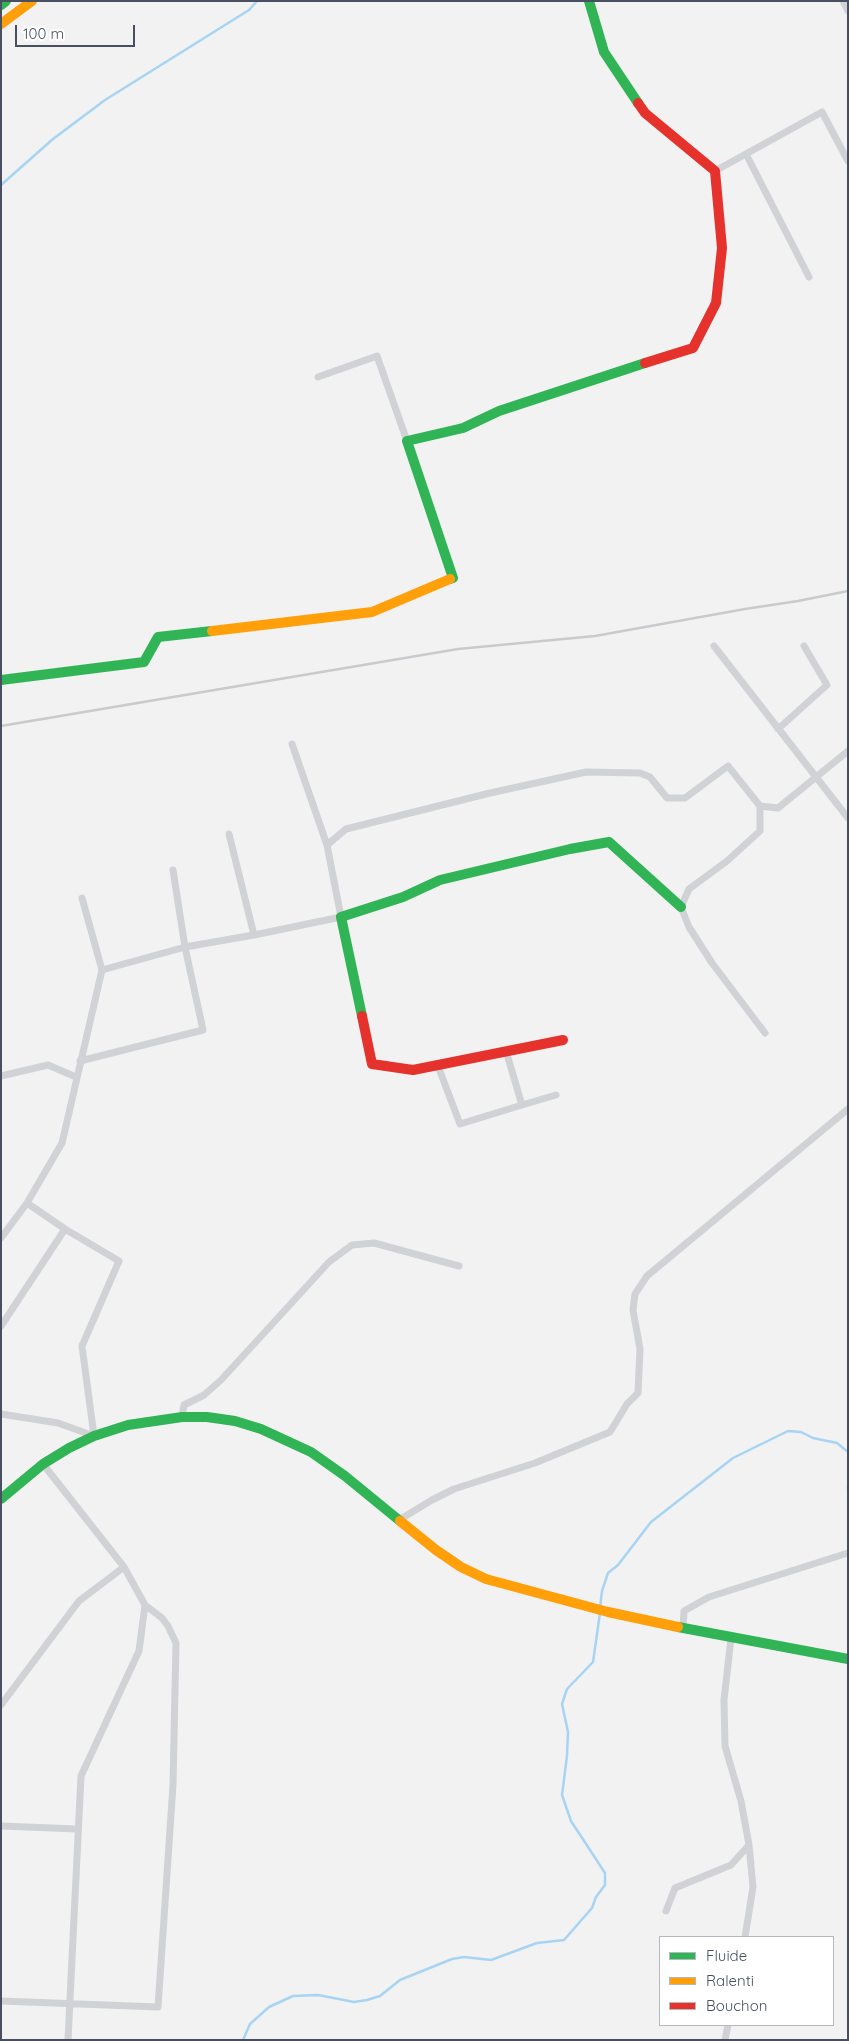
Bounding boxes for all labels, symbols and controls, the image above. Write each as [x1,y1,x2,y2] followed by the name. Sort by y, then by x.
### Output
[18,15,138,47] scale bar
[23,24,64,43] text: 100 m
[659,1936,834,2026] legend
[706,1946,747,1965] text: Fluide
[706,1971,754,1990] text: Ralenti
[706,1996,767,2015] text: Bouchon

